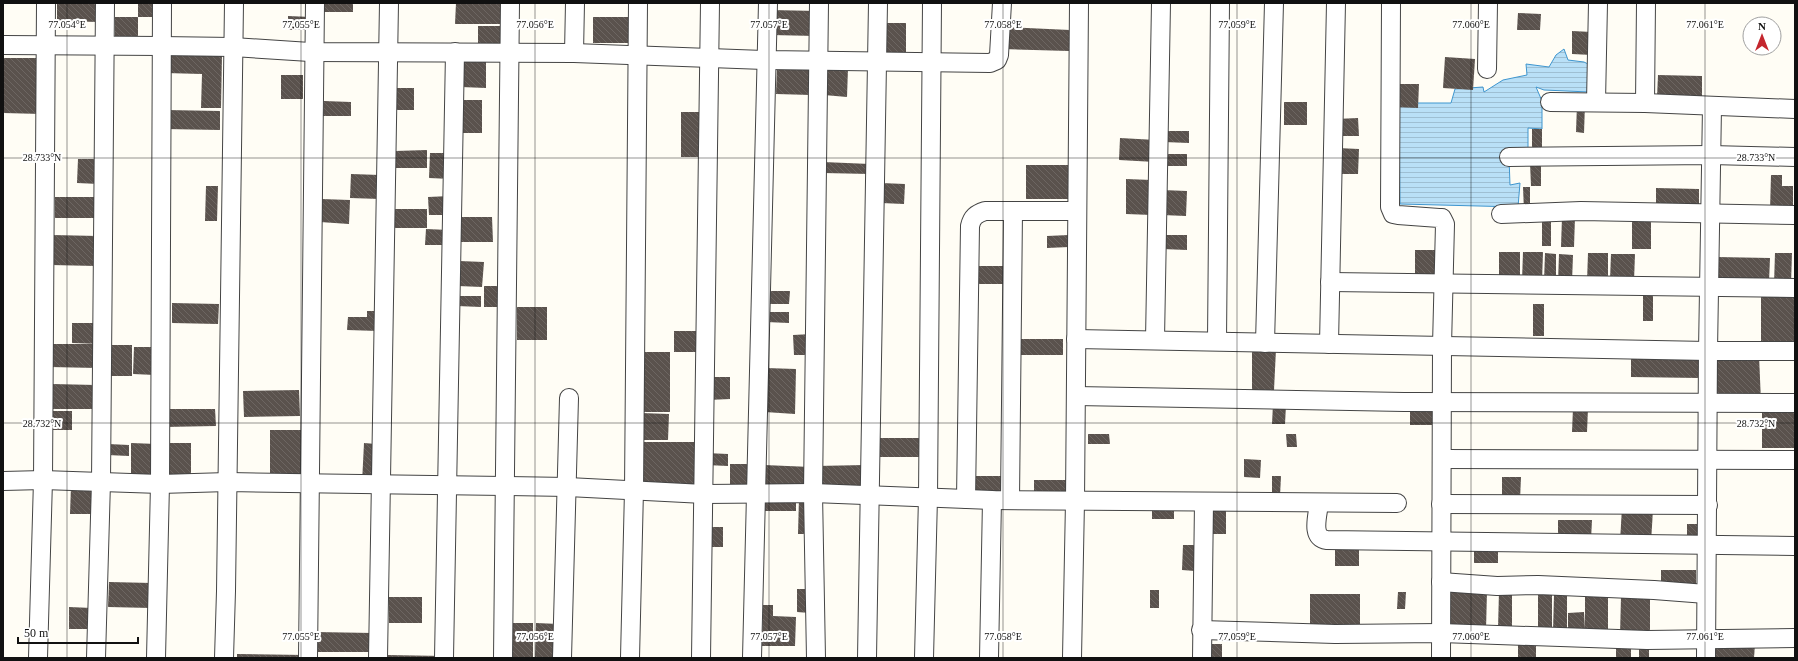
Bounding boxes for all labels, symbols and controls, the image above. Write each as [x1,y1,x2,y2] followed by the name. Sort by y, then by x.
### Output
[1742,16,1782,56] north arrow
[48,19,86,30] text: 77.054°E
[282,19,320,30] text: 77.055°E
[516,19,554,30] text: 77.056°E
[750,19,788,30] text: 77.057°E
[984,19,1022,30] text: 77.058°E
[1218,19,1256,30] text: 77.059°E
[1452,19,1490,30] text: 77.060°E
[1686,19,1724,30] text: 77.061°E
[1758,20,1766,32] text: N
[23,152,61,163] text: 28.733°N
[1737,152,1775,163] text: 28.733°N
[23,418,61,429] text: 28.732°N
[1737,418,1775,429] text: 28.732°N
[18,619,138,645] scale bar
[24,626,49,640] text: 50 m
[282,631,320,642] text: 77.055°E
[516,631,554,642] text: 77.056°E
[750,631,788,642] text: 77.057°E
[984,631,1022,642] text: 77.058°E
[1218,631,1256,642] text: 77.059°E
[1452,631,1490,642] text: 77.060°E
[1686,631,1724,642] text: 77.061°E

